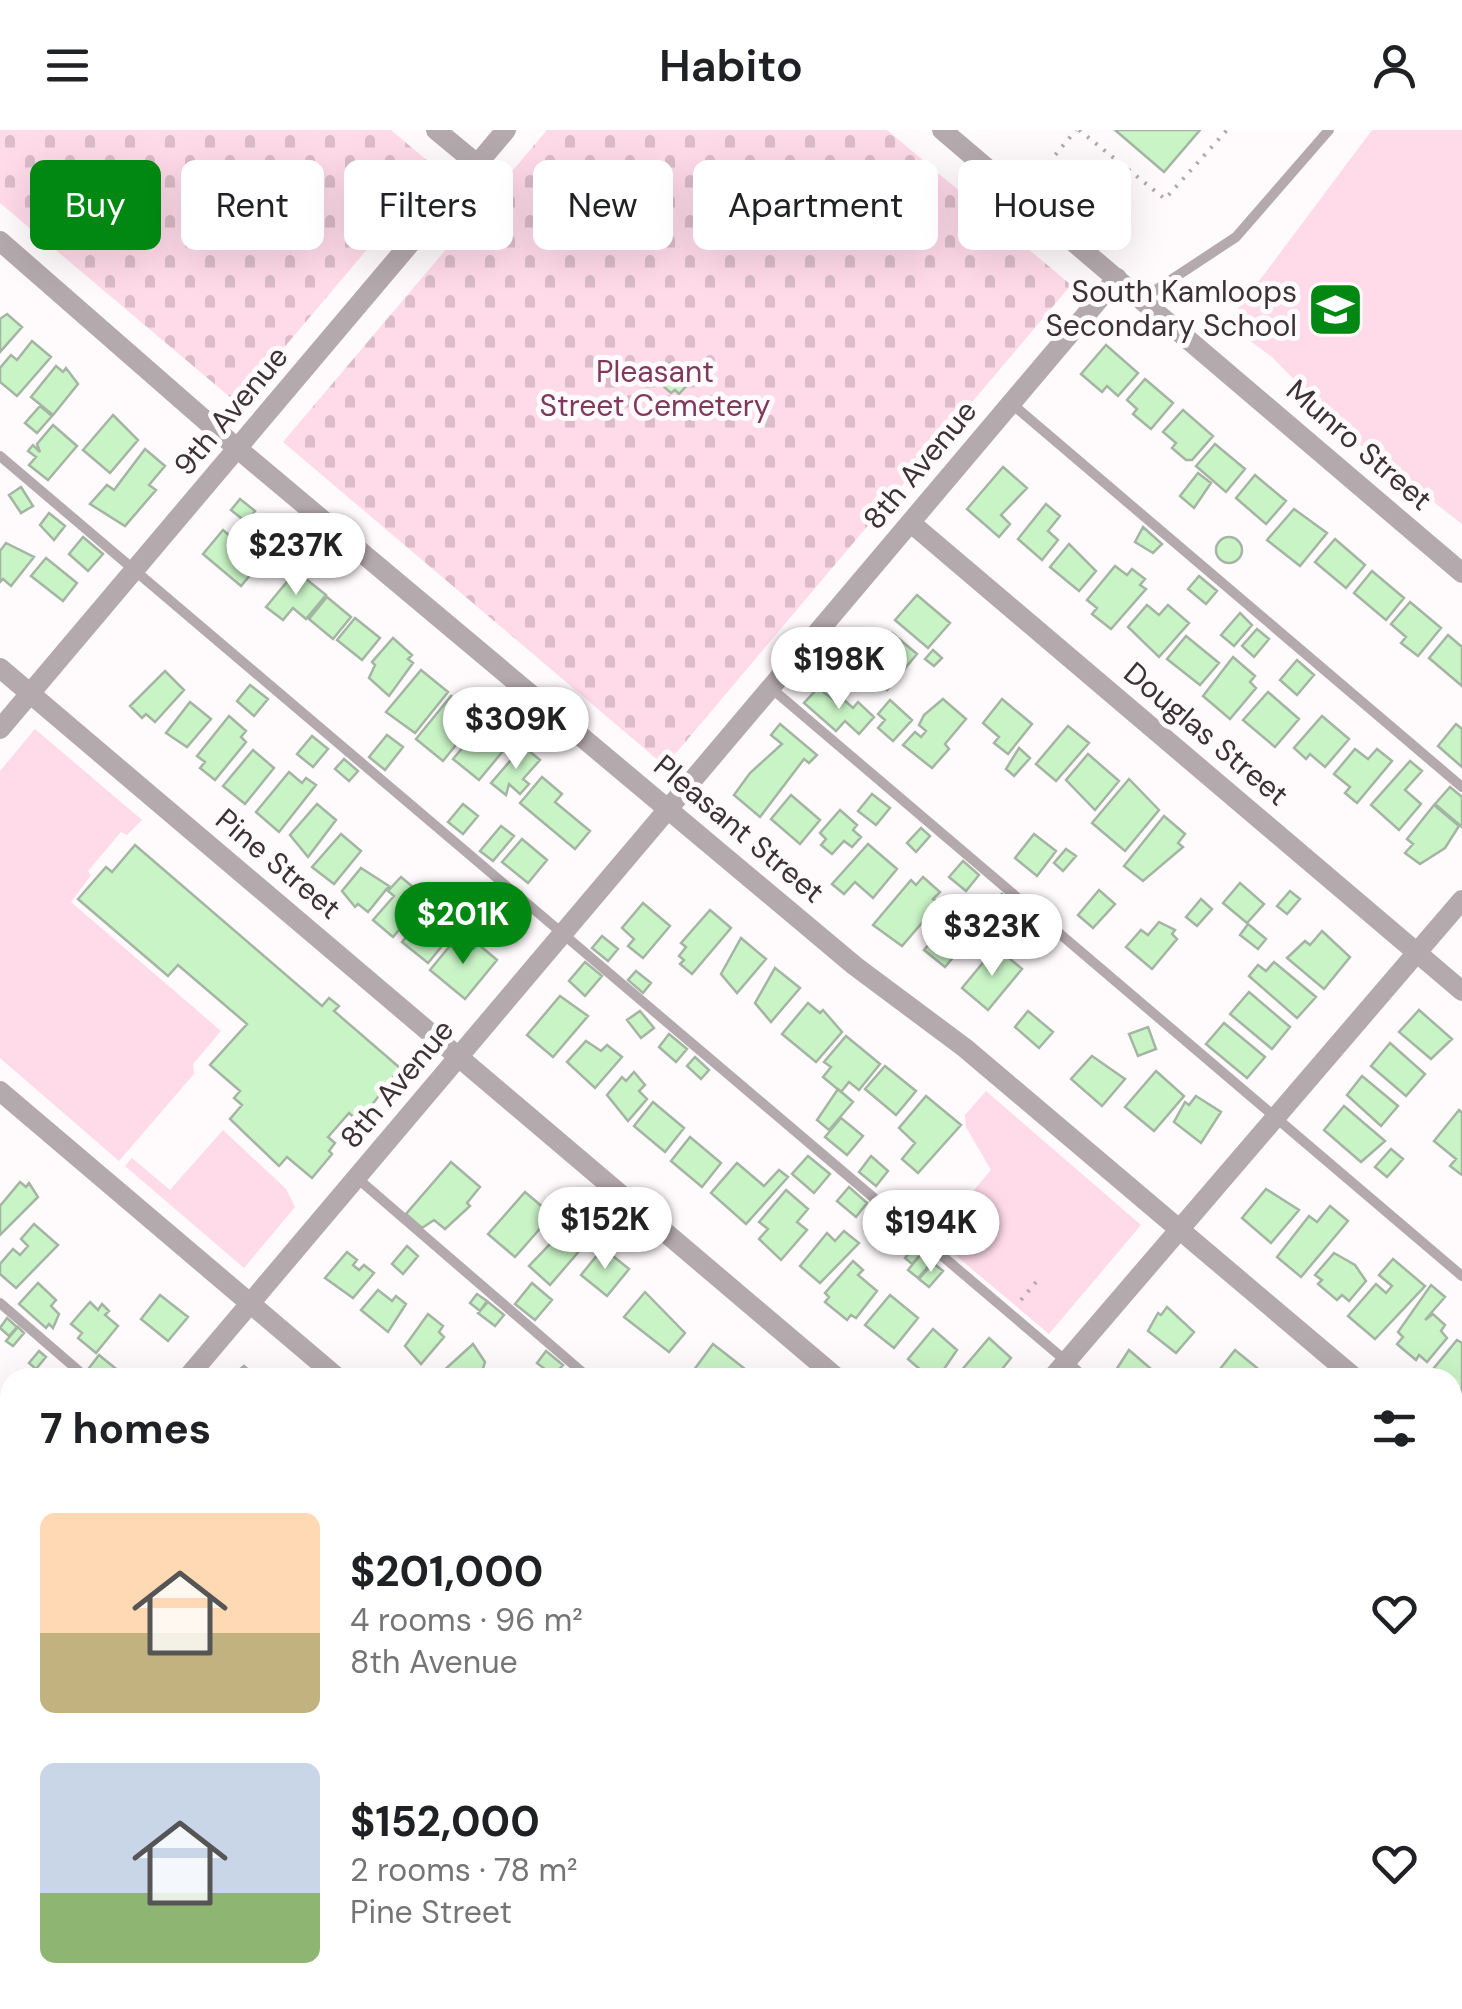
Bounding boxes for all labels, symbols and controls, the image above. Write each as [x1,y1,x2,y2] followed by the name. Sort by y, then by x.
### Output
[659,36,803,95] text: Habito
[40,38,95,93] icon: menu
[1367,38,1422,93] icon: person
[30,160,161,250] chip: Buy
[181,160,324,250] chip: Rent
[344,160,513,250] chip: Filters
[533,160,673,250] chip: New
[693,160,938,250] chip: Apartment
[958,160,1131,250] chip: House
[1045,272,1297,345] place label: South Kamloops Secondary School
[1306,279,1366,339] school or university icon: South Kamloops Secondary School
[165,338,296,484] street label: 9th Avenue
[540,352,771,425] park label: Pleasant Street Cemetery
[1278,371,1440,519] street label: Munro Street
[854,392,985,537] street label: 8th Avenue
[226,513,366,598] pin: $237K
[249,524,343,566] text: $237K
[769,627,909,712] pin: $198K
[793,638,885,680] text: $198K
[1116,653,1297,814] street label: Douglas Street
[446,687,586,772] pin: $309K
[465,698,567,740] text: $309K
[646,746,833,911] street label: Pleasant Street
[208,800,349,927] street label: Pine Street
[393,882,533,967] pin: $201K
[417,893,509,935] text: $201K
[922,894,1062,979] pin: $323K
[943,905,1041,947] text: $323K
[331,1011,462,1156] street label: 8th Avenue
[535,1187,675,1272] pin: $152K
[861,1190,1001,1275] pin: $194K
[560,1198,650,1240] text: $152K
[885,1201,978,1243] text: $194K
[40,1401,211,1456] text: 7 homes
[1367,1401,1422,1456] icon: filters
[350,1544,543,1599] text: $201,000
[120,1553,240,1673] icon: home
[1367,1586,1422,1641] icon: heart
[350,1599,583,1641] text: 4 rooms · 96 m²
[350,1641,518,1683] text: 8th Avenue
[350,1794,540,1849] text: $152,000
[120,1803,240,1923] icon: home
[1367,1836,1422,1891] icon: heart
[350,1849,578,1891] text: 2 rooms · 78 m²
[350,1891,512,1933] text: Pine Street

